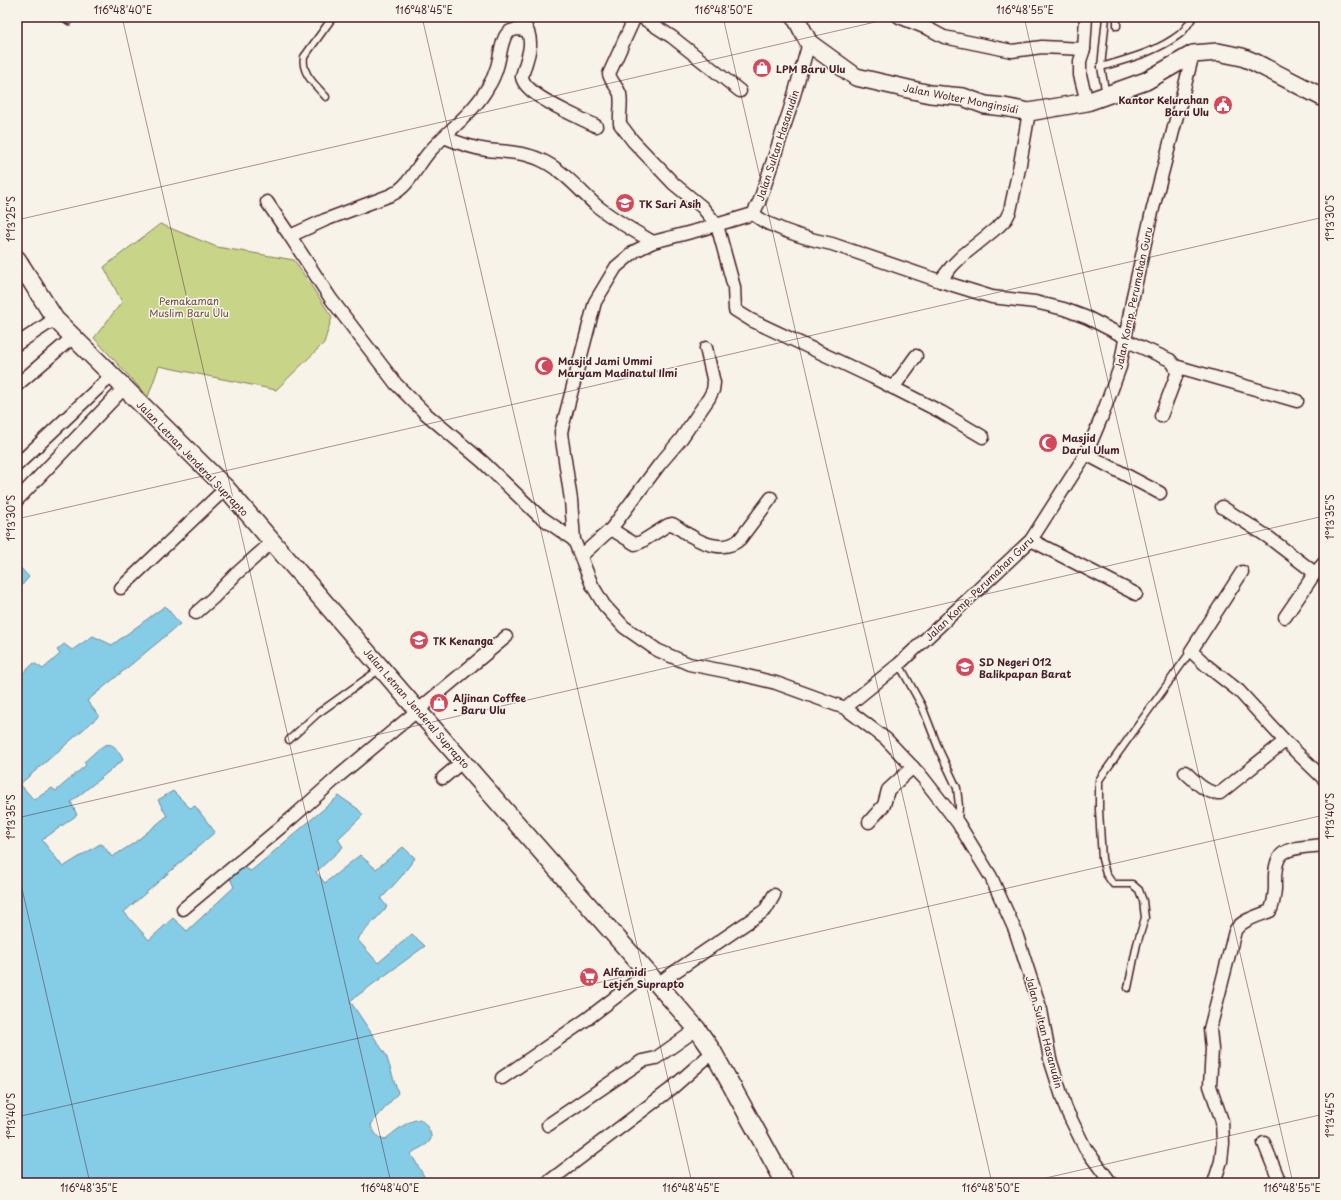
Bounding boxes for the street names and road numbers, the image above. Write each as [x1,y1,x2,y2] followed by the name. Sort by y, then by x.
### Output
[902,79,1020,117] street label: Jalan Wolter Monginsidi
[752,87,802,203] street label: Jalan Sultan Hasanudin
[1111,225,1155,371] street label: Jalan Komp. Perumahan Guru
[134,397,253,519] street label: Jalan Letnan Jenderal Suprapto
[921,532,1037,644] street label: Jalan Komp. Perumahan Guru
[360,644,474,772] street label: Jalan Letnan Jenderal Suprapto
[1023,974,1067,1090] street label: Jalan Sultan Hasanudin

